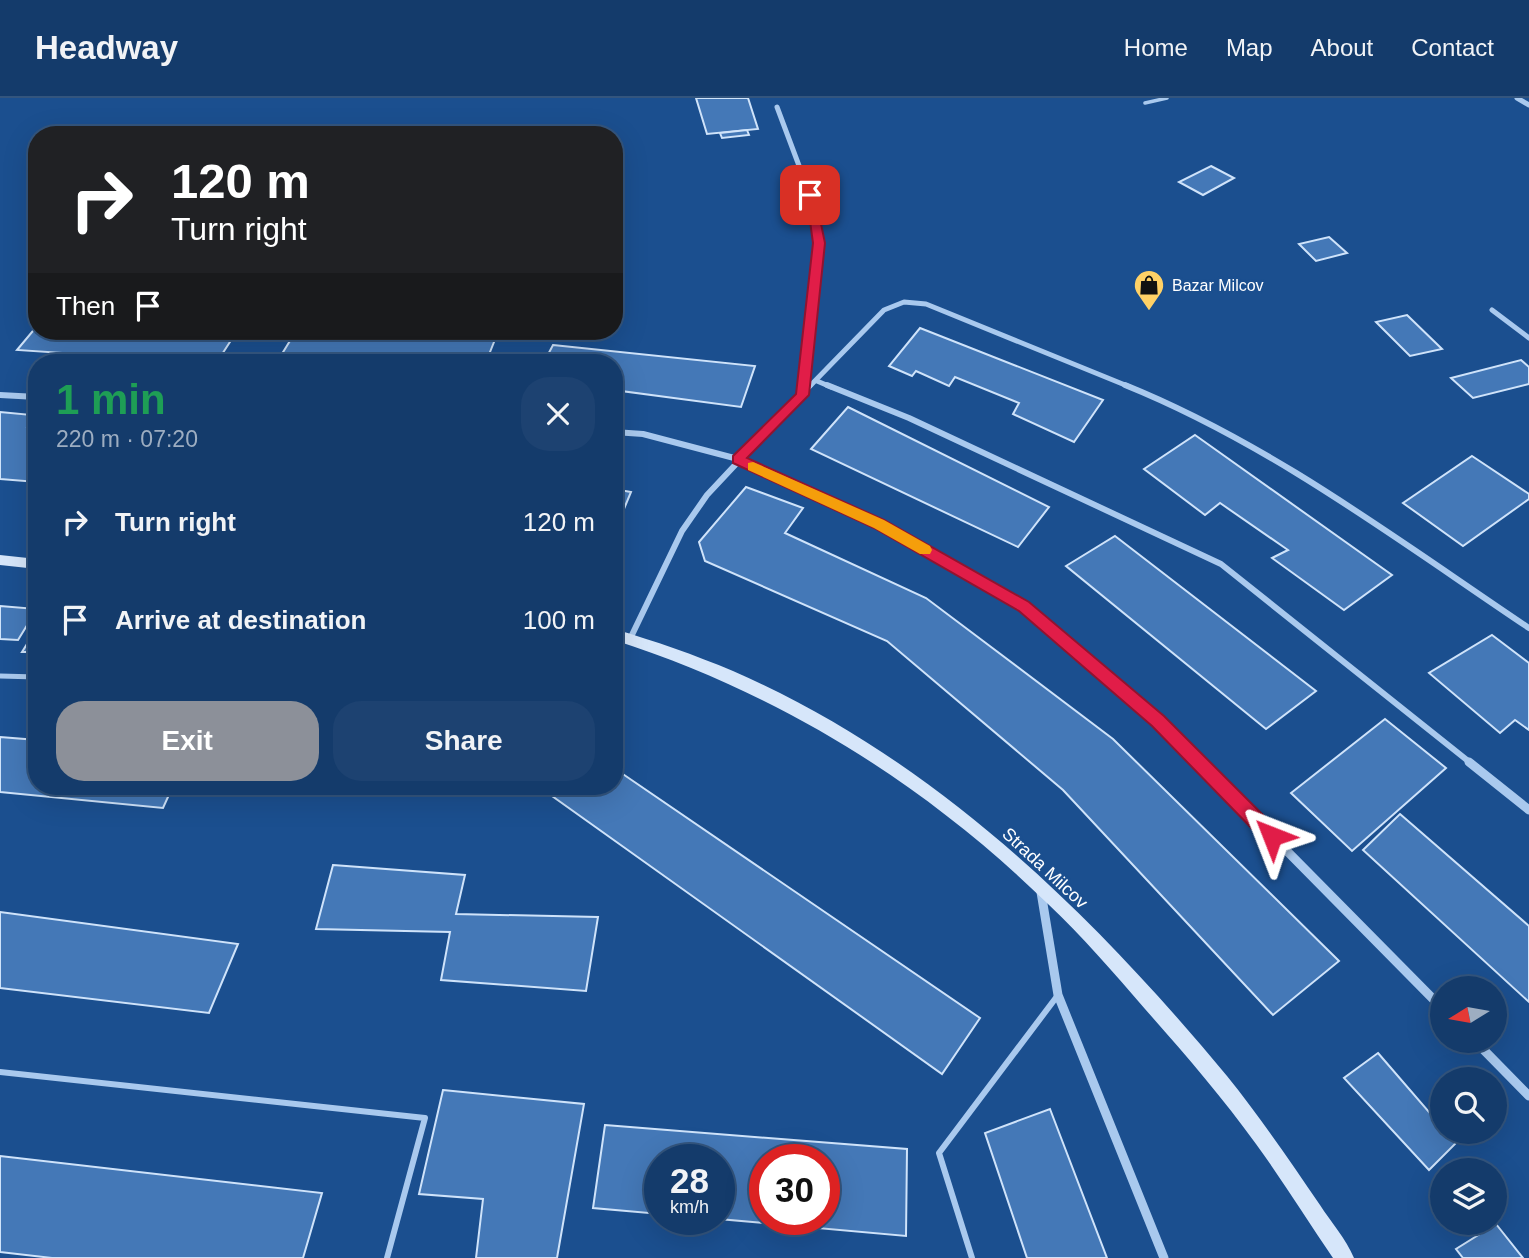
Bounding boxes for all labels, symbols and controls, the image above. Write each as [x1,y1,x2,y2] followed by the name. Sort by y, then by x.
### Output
[35,29,178,66] text: Headway
[1124,34,1188,61] text: Home
[1226,34,1273,61] text: Map
[1311,34,1373,61] text: About
[1411,34,1494,61] text: Contact
[56,154,147,245] icon: right
[171,154,310,208] text: 120 m
[780,165,840,225] pin
[791,176,829,214] icon: arrive
[171,211,307,247] text: Turn right
[1132,268,1166,312] shop icon: Bazar Milcov
[1172,277,1264,294] place label: Bazar Milcov
[129,287,167,325] icon: arrive
[56,291,115,321] text: Then
[56,376,166,423] text: 1 min
[521,377,595,451] button: close
[56,426,198,452] text: 220 m · 07:20
[56,503,94,541] icon: right
[115,507,236,537] text: Turn right
[523,507,595,537] text: 120 m
[56,601,94,639] icon: arrive
[115,605,366,635] text: Arrive at destination
[523,605,595,635] text: 100 m
[56,701,319,781] button: Exit
[333,701,595,781] button: Share
[1235,799,1309,873] position arrow
[998,824,1092,912] street label: Strada Milcov
[1430,976,1507,1054] north arrow
[1430,976,1507,1235] map controls
[1430,1067,1507,1144] button: search
[749,1144,840,1235] speed limit sign: 30
[1430,1158,1507,1235] button: layers
[670,1161,709,1200] text: 28
[670,1197,709,1217] text: km/h

